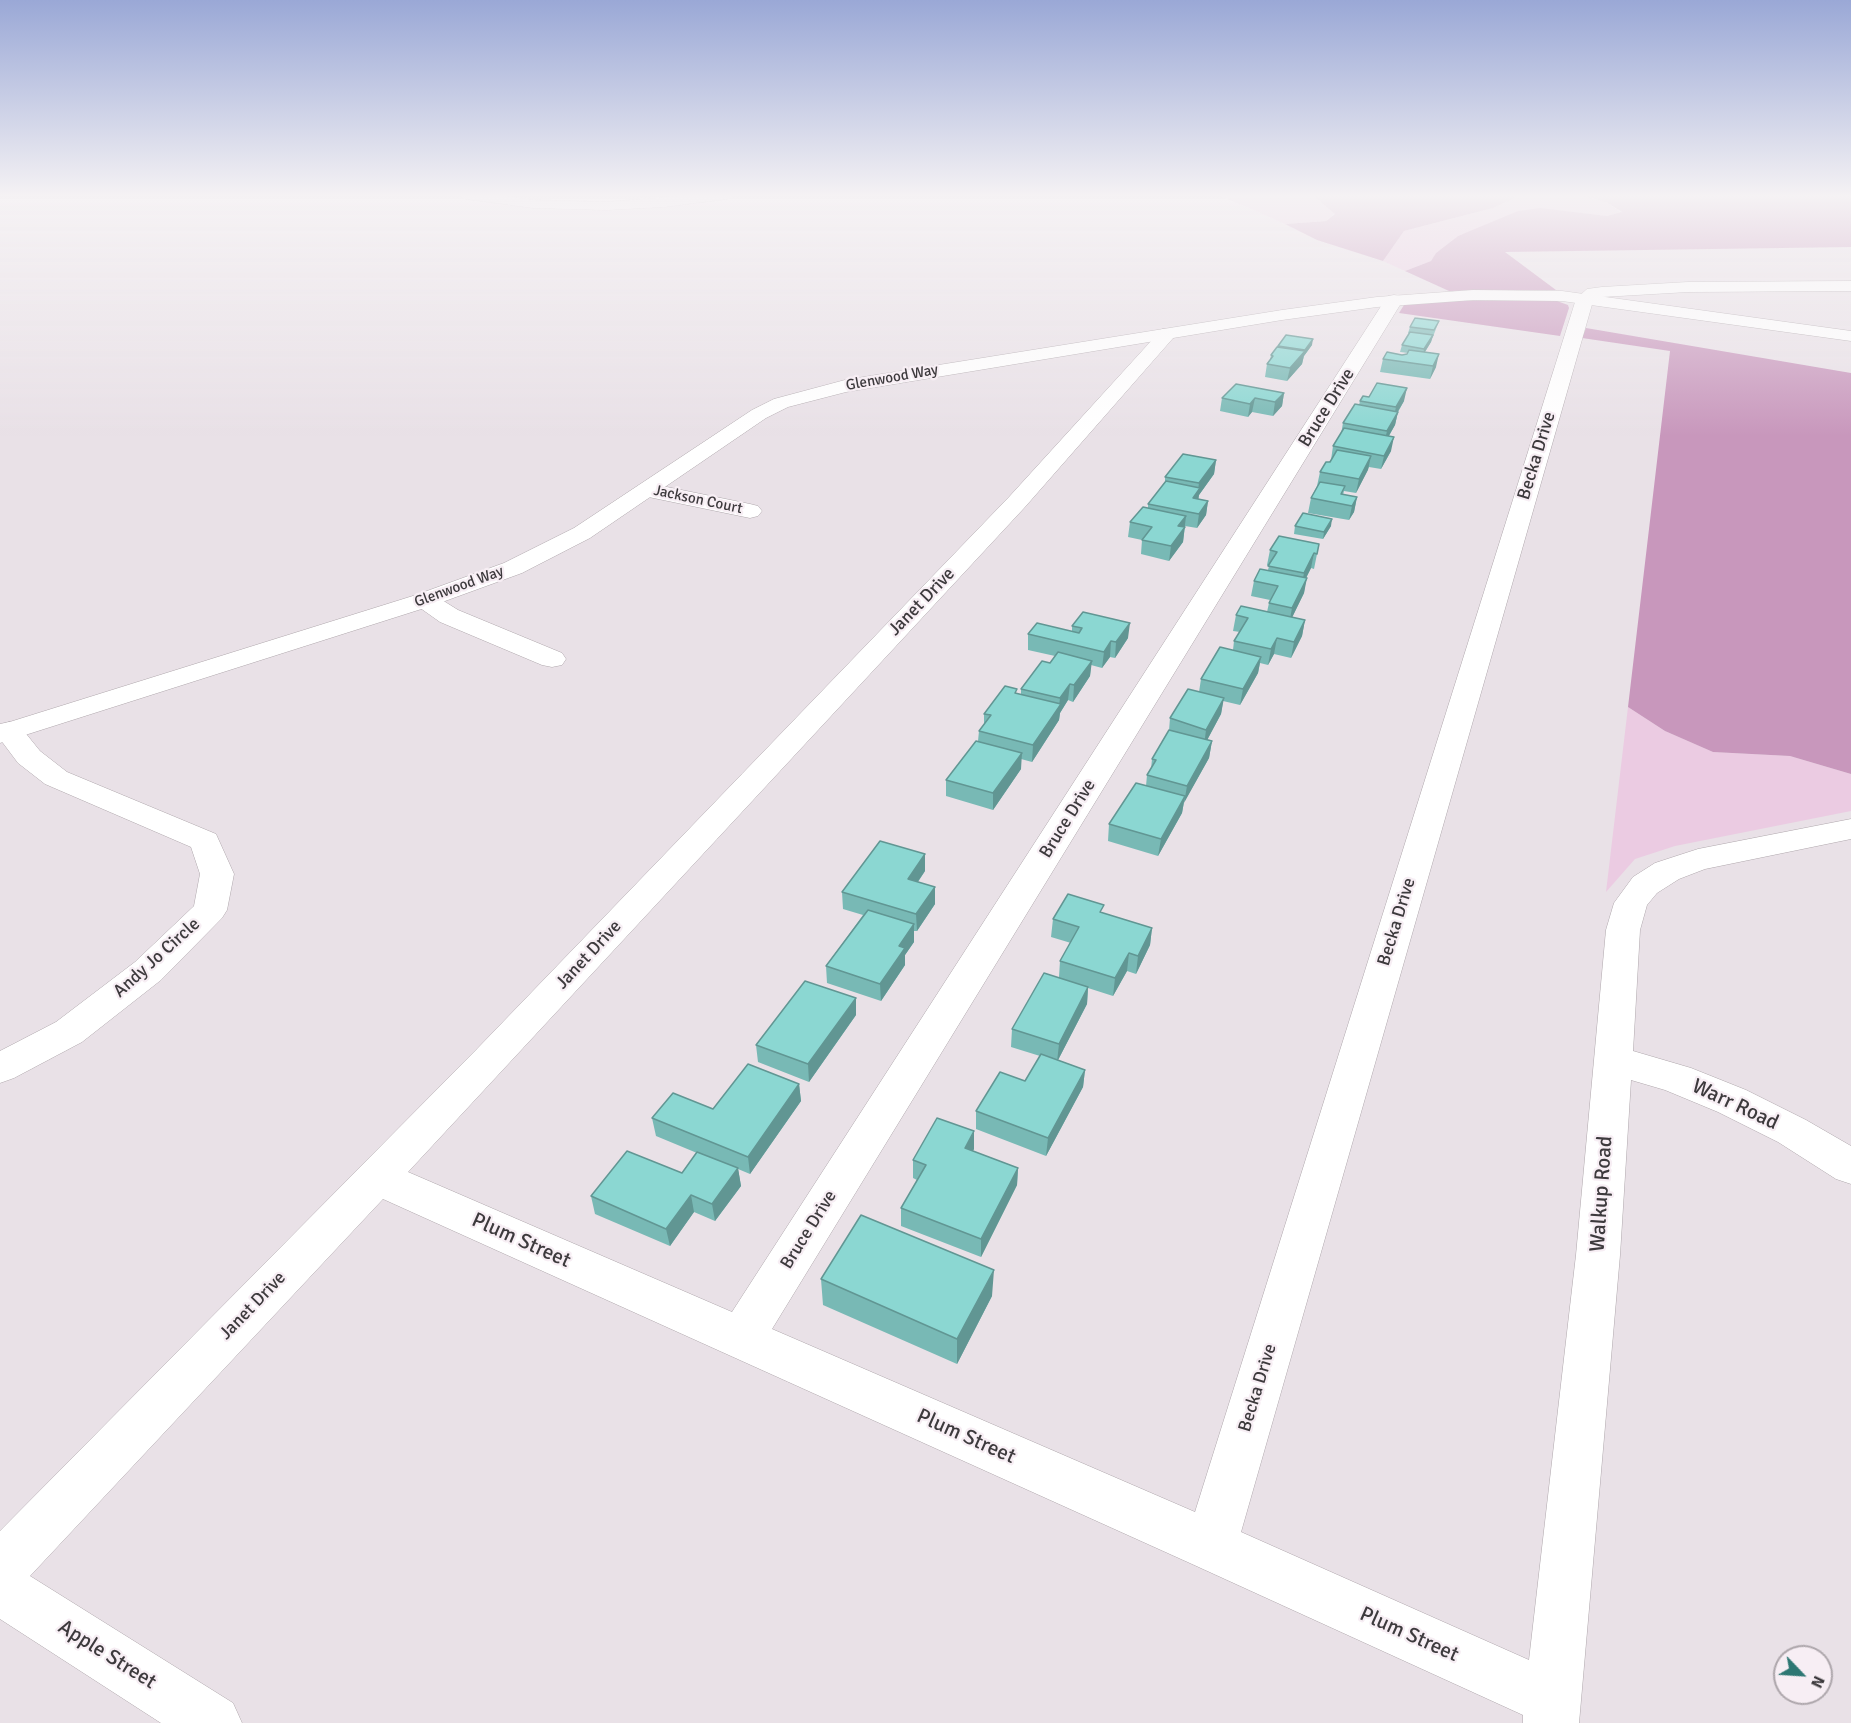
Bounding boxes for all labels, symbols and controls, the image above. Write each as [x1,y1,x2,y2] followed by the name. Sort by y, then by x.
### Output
[844,361,940,395] street label: Glenwood Way
[1294,365,1360,451] street label: Bruce Drive
[1513,409,1561,503] street label: Becka Drive
[652,482,744,518] street label: Jackson Court
[412,563,506,611] street label: Glenwood Way
[884,564,960,640] street label: Janet Drive
[1035,776,1101,862] street label: Bruce Drive
[1373,875,1421,969] street label: Becka Drive
[109,914,205,1002] street label: Andy Jo Circle
[552,916,626,994] street label: Janet Drive
[1688,1074,1782,1136] street label: Warr Road
[1585,1135,1619,1253] street label: Walkup Road
[776,1187,842,1273] street label: Bruce Drive
[468,1208,574,1274] street label: Plum Street
[215,1268,291,1344] street label: Janet Drive
[1234,1341,1282,1435] street label: Becka Drive
[913,1404,1019,1470] street label: Plum Street
[1356,1602,1462,1668] street label: Plum Street
[53,1615,161,1695] street label: Apple Street
[1773,1645,1833,1705] north arrow
[1806,1672,1829,1691] text: N

